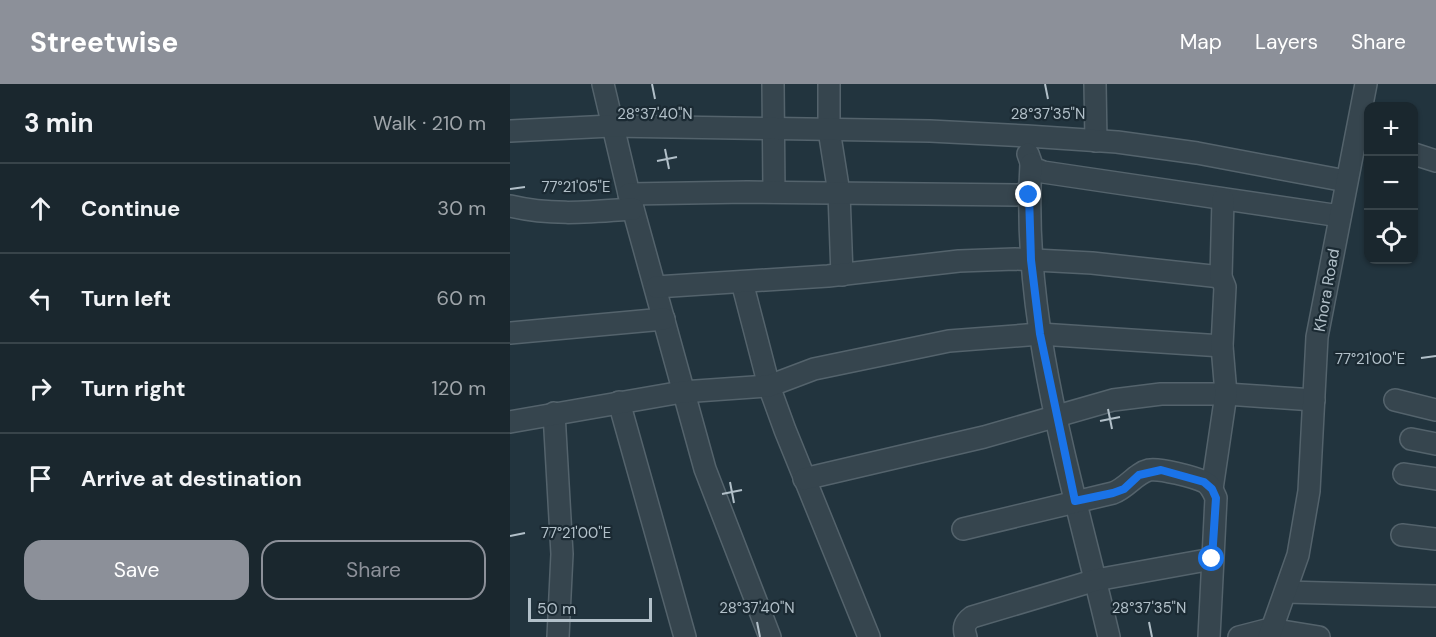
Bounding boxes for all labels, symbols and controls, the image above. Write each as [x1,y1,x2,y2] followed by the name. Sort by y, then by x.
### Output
[30,24,178,61] text: Streetwise
[1180,28,1222,56] text: Map
[1255,28,1318,56] text: Layers
[1351,28,1406,56] text: Share
[1364,102,1418,264] map controls
[1364,102,1418,156] button: +
[617,104,693,124] text: 28°37'40"N
[1011,104,1085,124] text: 28°37'35"N
[24,106,93,140] text: 3 min
[373,110,486,136] text: Walk · 210 m
[1364,156,1418,210] button: −
[542,177,610,197] text: 77°21'05"E
[1015,181,1041,207] route end
[24,192,57,225] icon: ahead
[81,194,180,223] text: Continue
[437,195,486,221] text: 30 m
[1364,210,1418,264] button: locate
[1309,247,1344,333] street label: Khora Road
[24,282,57,315] icon: left
[81,284,171,313] text: Turn left
[437,285,486,311] text: 60 m
[1335,349,1405,369] text: 77°21'00"E
[24,372,57,405] icon: right
[81,374,186,403] text: Turn right
[432,375,486,401] text: 120 m
[24,462,57,495] icon: arrive
[81,464,302,493] text: Arrive at destination
[541,523,611,543] text: 77°21'00"E
[24,540,249,600] button: Save
[261,540,486,600] button: Share
[1198,545,1224,571] route start
[528,595,652,622] scale bar
[537,598,576,619] text: 50 m
[719,598,795,618] text: 28°37'40"N
[1112,598,1186,618] text: 28°37'35"N

